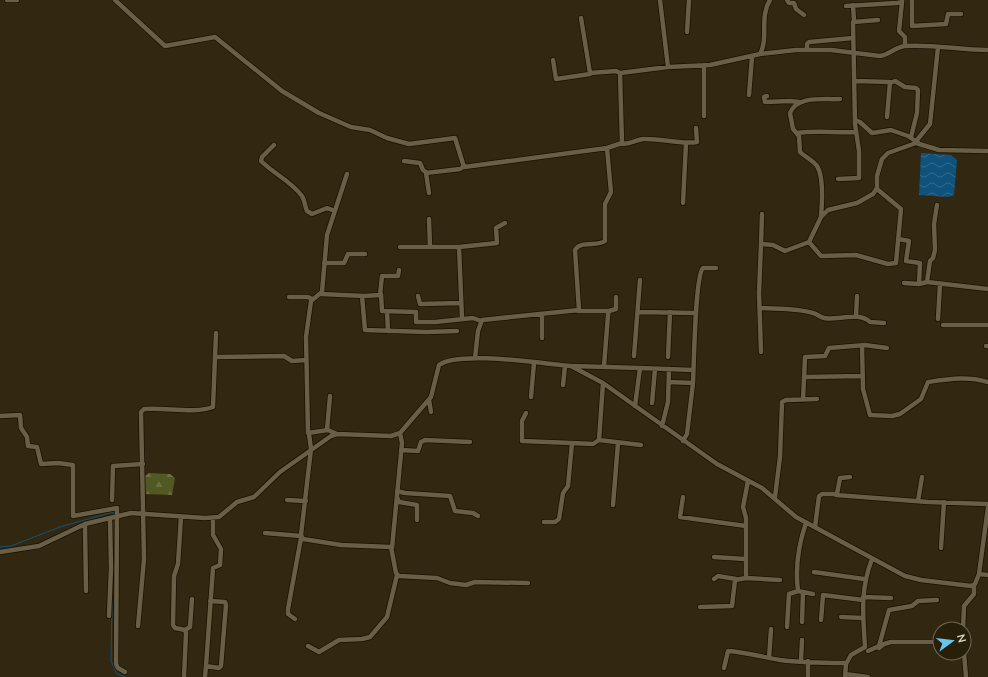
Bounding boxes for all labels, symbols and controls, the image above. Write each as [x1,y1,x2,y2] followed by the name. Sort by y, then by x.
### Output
[932,621,972,661] north arrow
[953,633,969,644] text: N

